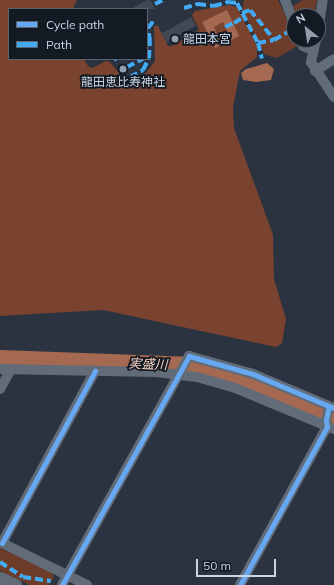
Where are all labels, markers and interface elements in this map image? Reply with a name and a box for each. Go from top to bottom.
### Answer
legend [8,8,148,60]
north arrow [286,8,326,48]
text: N [293,10,308,27]
text: Cycle path [46,17,104,32]
place label: 龍田本宮 [183,32,231,46]
marker: 龍田本宮 [170,34,180,44]
text: Path [46,37,72,52]
marker: 龍田恵比寿神社 [118,64,128,74]
place label: 龍田恵比寿神社 [81,75,165,89]
water label: 実盛川 [128,356,168,372]
scale bar [198,551,278,577]
text: 50 m [203,558,231,573]

